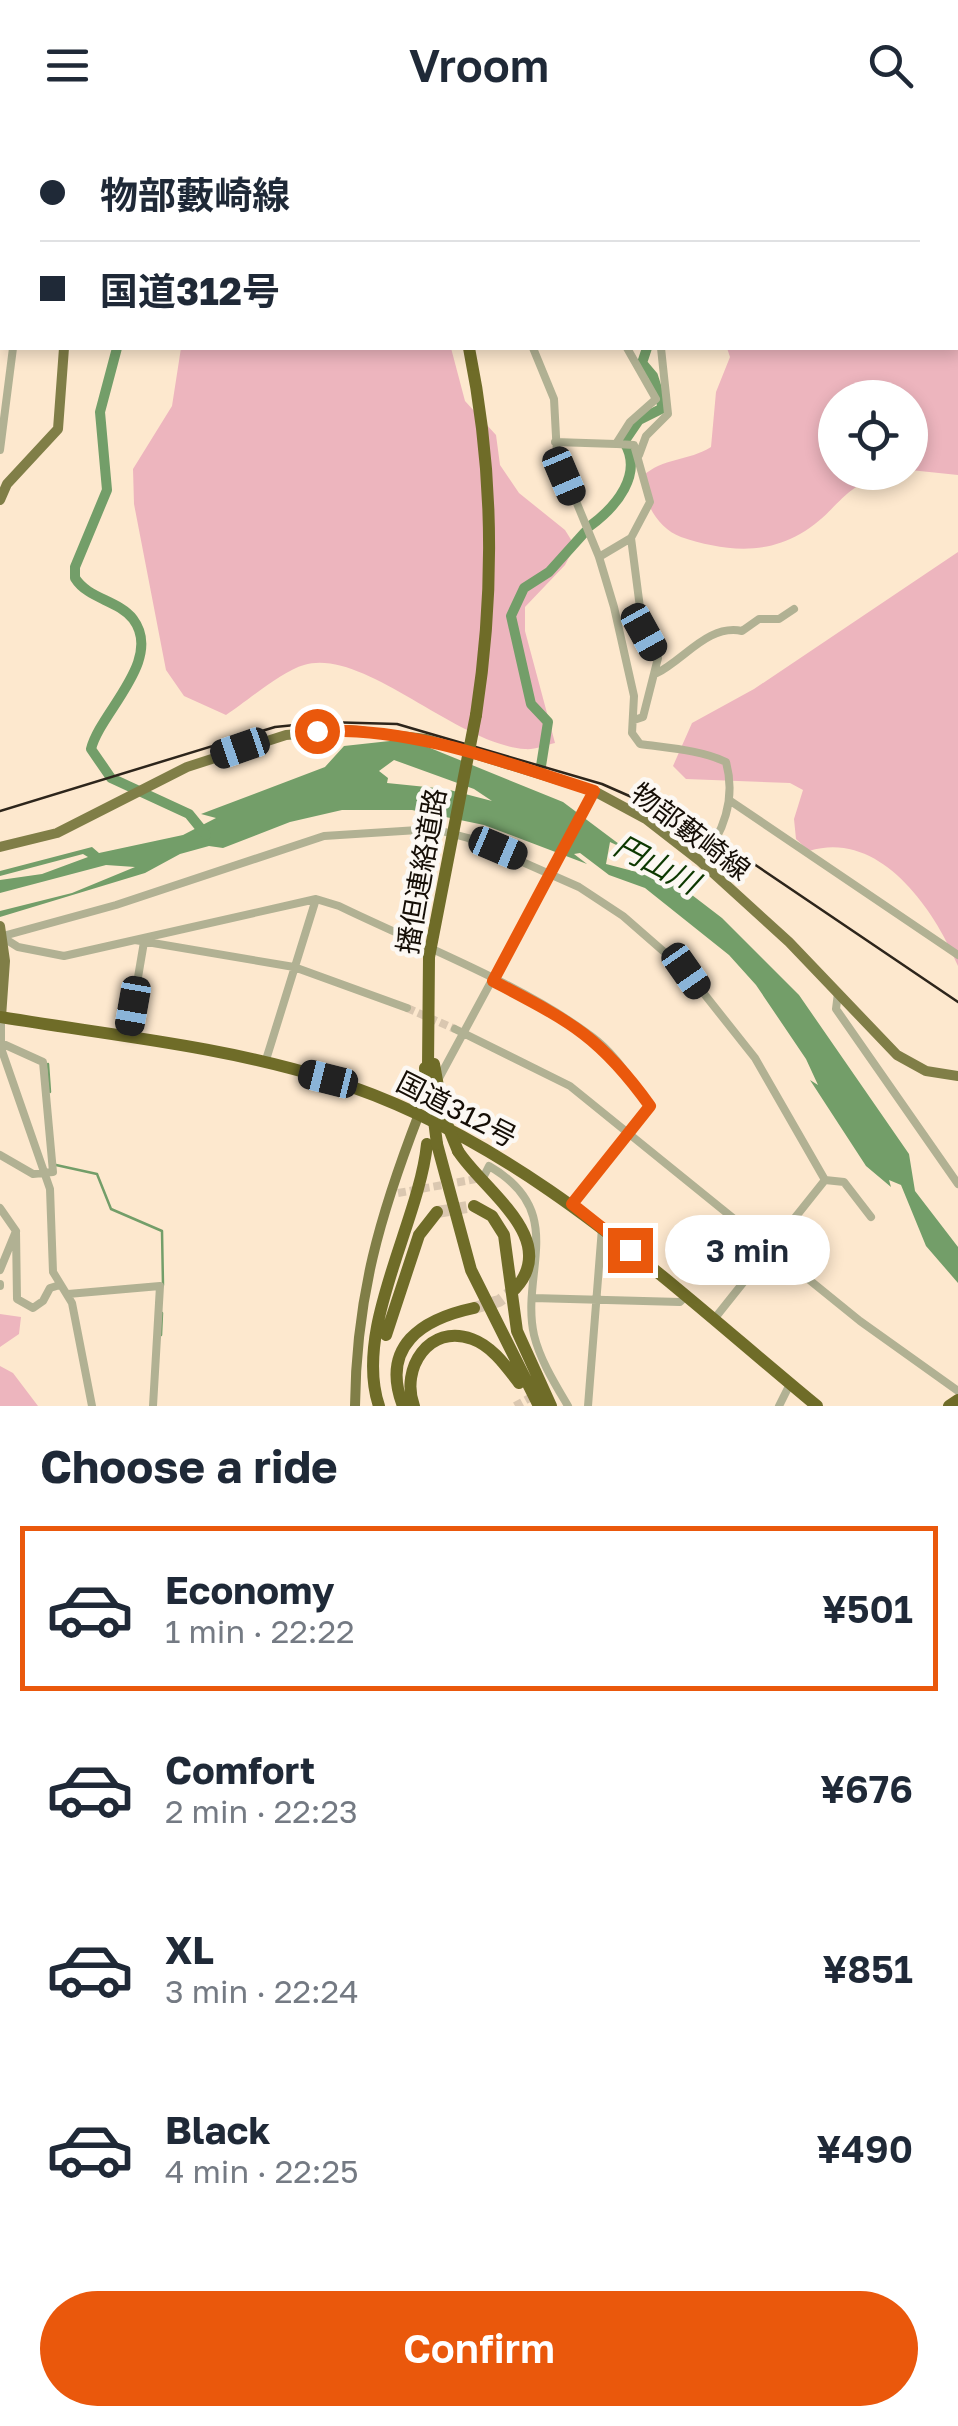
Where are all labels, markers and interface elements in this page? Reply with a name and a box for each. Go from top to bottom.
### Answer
icon: menu [40,38,95,93]
text: Vroom [409,38,549,92]
icon: search [863,38,918,93]
text: 物部藪崎線 [100,172,290,217]
text: 国道312号 [100,268,280,313]
map controls [818,380,928,490]
button: locate [818,380,928,490]
car [538,443,590,509]
car [616,598,672,666]
route start [295,709,340,754]
car [207,724,273,772]
street label: 物部藪崎線 [625,776,757,886]
street label: 播但連絡道路 [390,785,452,957]
car [465,822,531,874]
water label: 円山川 [609,827,708,902]
car [657,938,715,1004]
car [113,974,153,1038]
car [295,1057,361,1101]
street label: 国道312号 [392,1065,522,1153]
callout: 3 min [665,1215,830,1285]
route end [608,1228,653,1273]
text: 3 min [706,1231,789,1269]
text: Choose a ride [40,1439,338,1493]
icon: car [45,1564,135,1654]
text: Economy [165,1567,334,1612]
text: ¥501 [822,1586,913,1631]
text: 1 min · 22:22 [165,1612,355,1650]
icon: car [45,1744,135,1834]
text: Comfort [165,1747,315,1792]
text: ¥676 [820,1766,913,1811]
text: 2 min · 22:23 [165,1792,358,1830]
icon: car [45,1924,135,2014]
text: XL [165,1927,214,1972]
text: ¥851 [822,1946,913,1991]
text: 3 min · 22:24 [165,1972,359,2010]
icon: car [45,2104,135,2194]
text: Black [165,2107,270,2152]
text: ¥490 [816,2126,913,2171]
text: 4 min · 22:25 [165,2152,359,2190]
button: Confirm [40,2291,918,2406]

